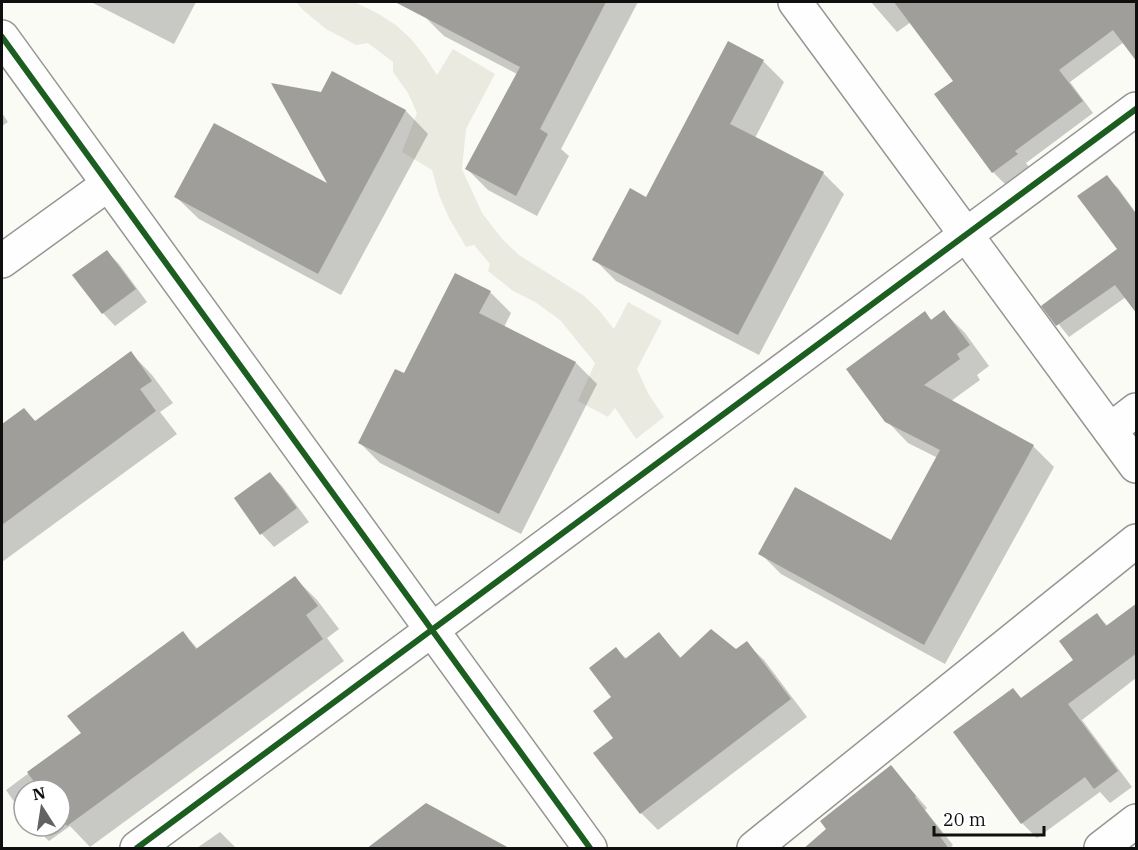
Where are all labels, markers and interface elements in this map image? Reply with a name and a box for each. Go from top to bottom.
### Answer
north arrow [12,778,72,838]
text: N [31,782,47,804]
scale bar [934,799,1044,837]
text: 20 m [943,808,986,831]

